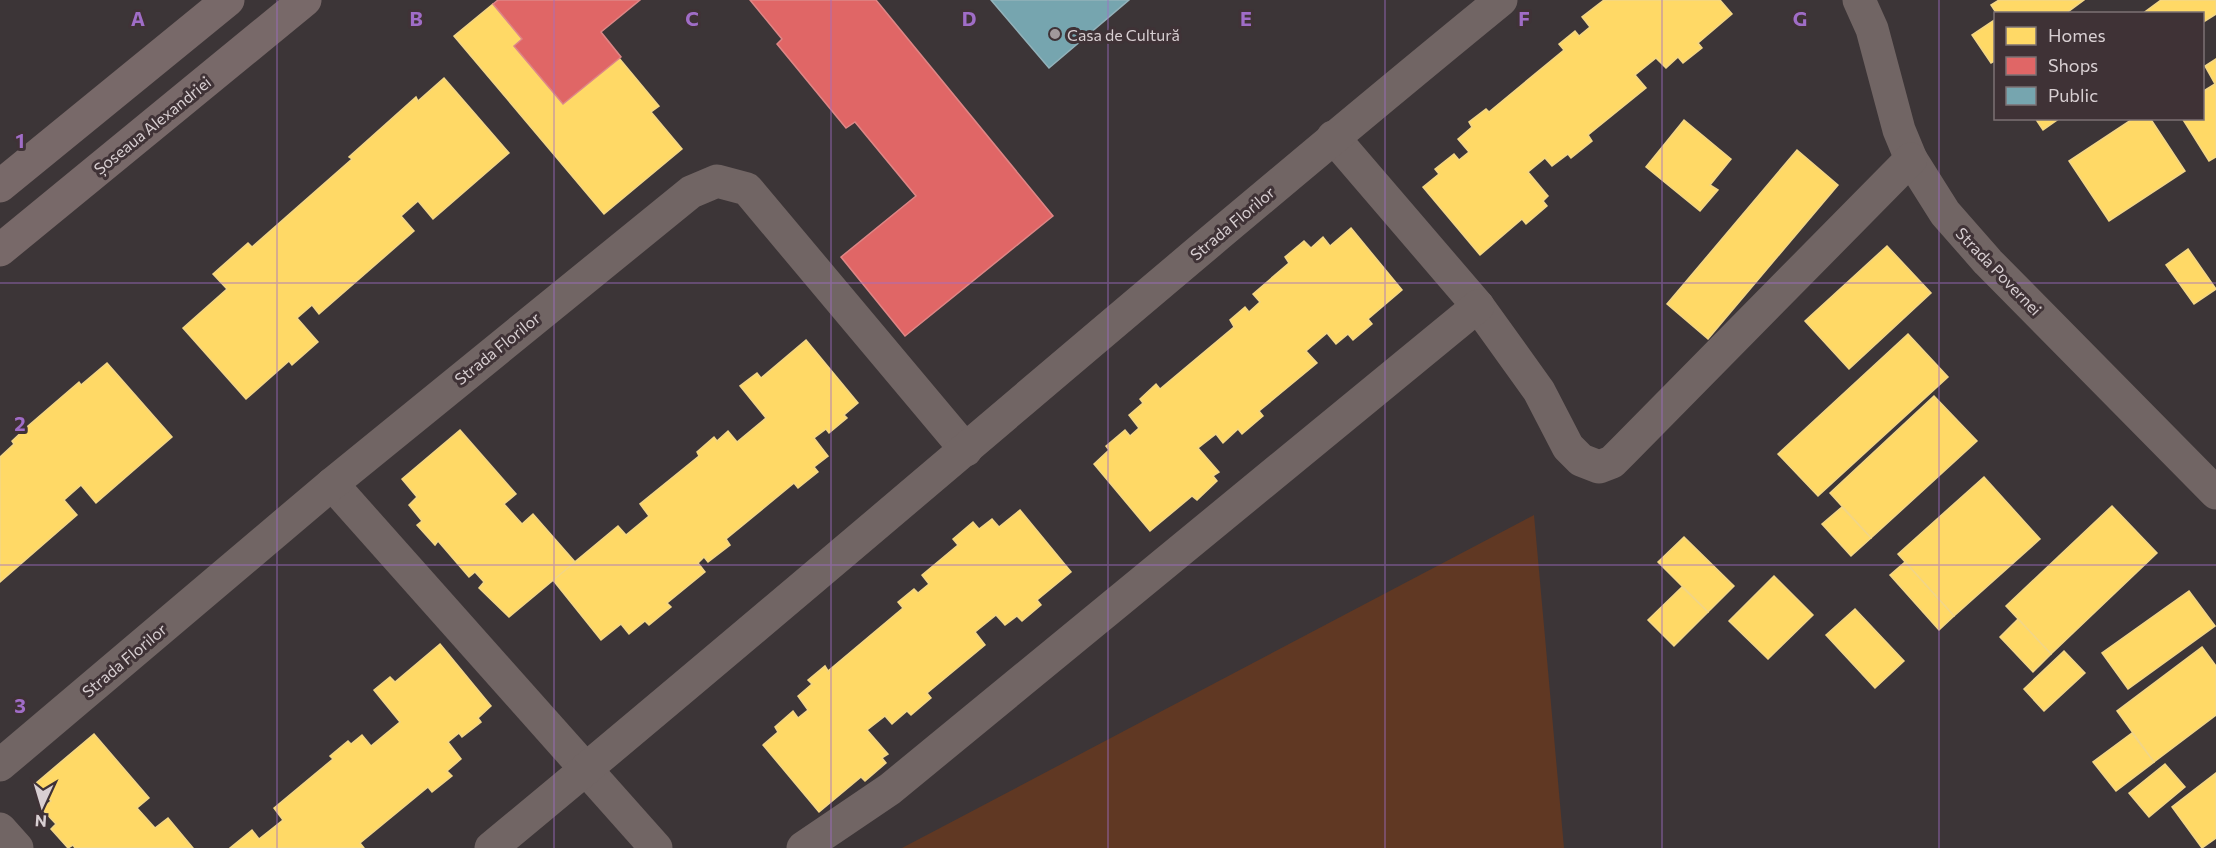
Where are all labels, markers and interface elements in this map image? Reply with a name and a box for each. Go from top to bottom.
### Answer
text: A [131,6,145,30]
text: B [409,6,423,30]
text: C [685,6,699,30]
text: D [962,6,976,30]
text: E [1240,6,1252,30]
text: F [1518,6,1530,30]
text: G [1793,6,1807,30]
legend [1994,12,2204,120]
text: Homes [2048,24,2106,46]
place label: Casa de Cultură [1067,25,1180,44]
marker: Casa de Cultură [1048,27,1062,41]
text: Shops [2048,54,2098,76]
street label: Șoseaua Alexandriei [90,72,216,180]
text: Public [2048,84,2098,106]
text: 1 [15,128,25,152]
street label: Strada Florilor [1186,182,1279,264]
street label: Strada Povernei [1952,223,2046,319]
street label: Strada Florilor [450,307,544,388]
text: 2 [14,411,26,435]
street label: Strada Florilor [78,619,171,701]
text: 3 [14,693,26,717]
north arrow [12,776,72,836]
text: N [34,812,48,831]

